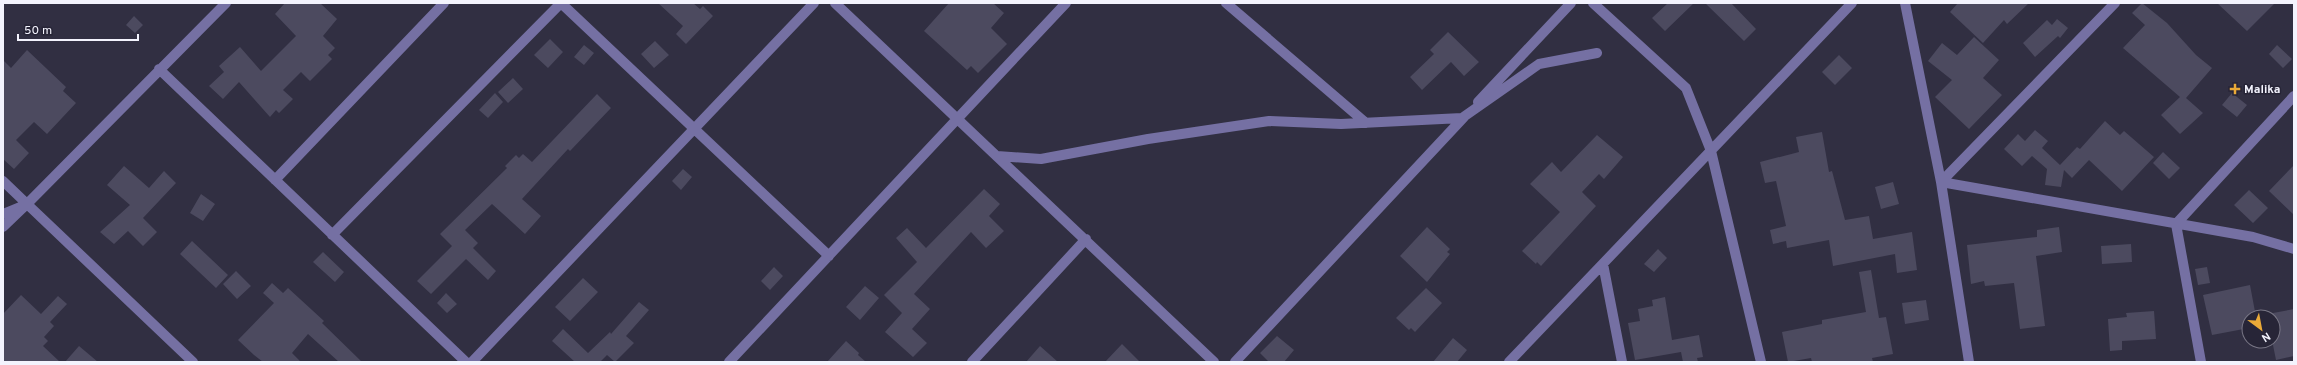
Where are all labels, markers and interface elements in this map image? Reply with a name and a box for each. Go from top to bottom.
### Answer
scale bar [18,16,138,42]
text: 50 m [24,23,52,39]
place label: Malika [2244,82,2281,98]
marker: Malika [2229,83,2241,95]
north arrow [2241,309,2281,349]
text: N [2259,329,2273,345]

